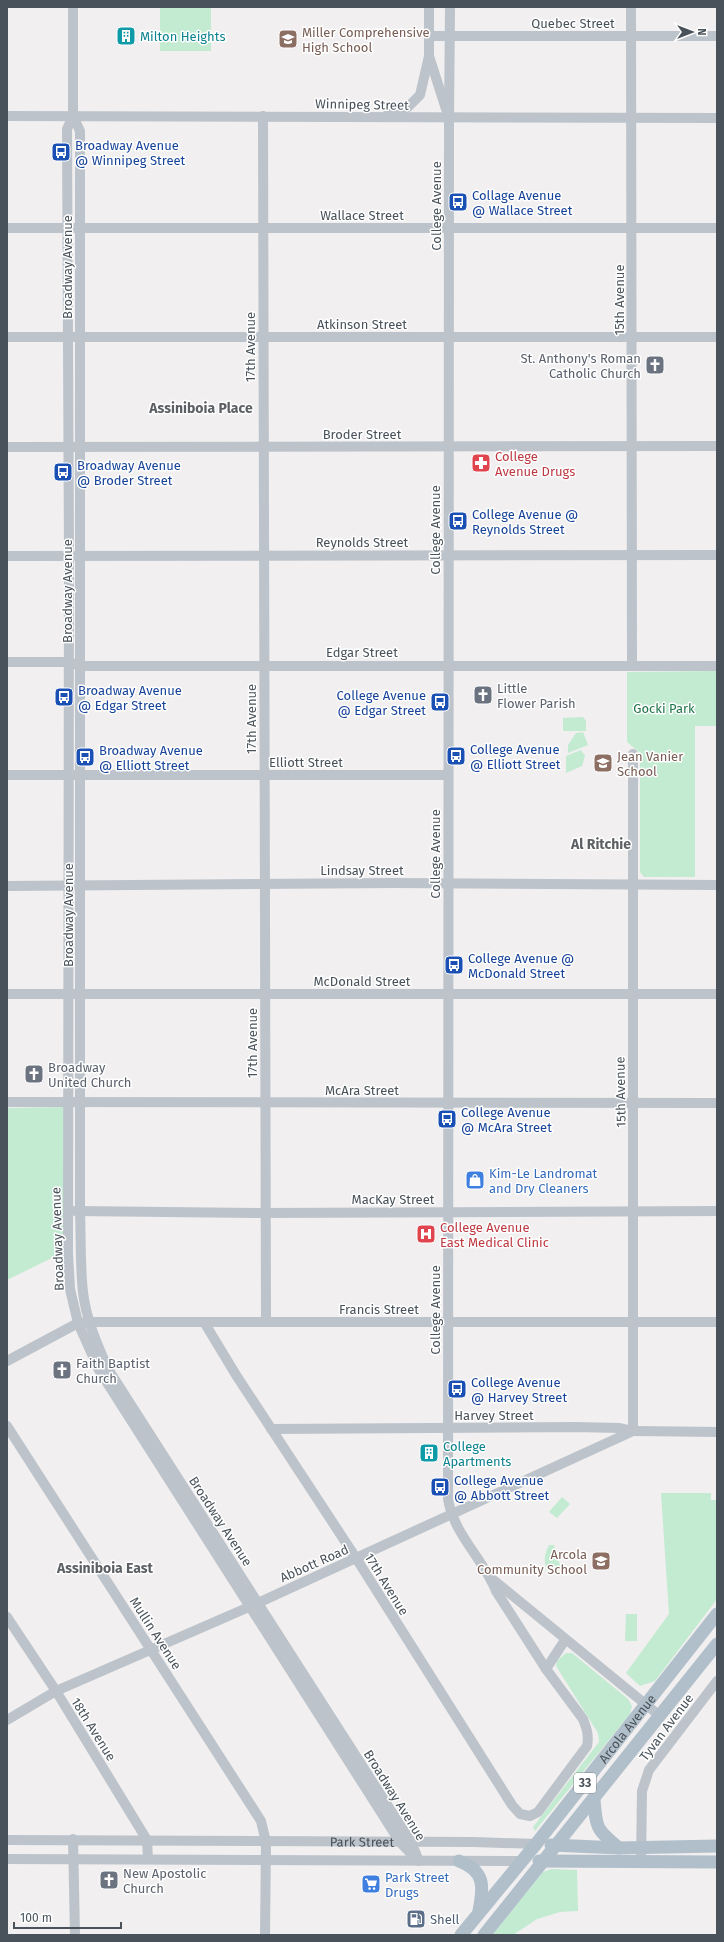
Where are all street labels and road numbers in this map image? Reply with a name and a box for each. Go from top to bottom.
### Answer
street label: Quebec Street [531,16,615,31]
street label: Winnipeg Street [315,96,409,113]
street label: College Avenue [429,161,444,251]
street label: Wallace Street [320,208,404,223]
street label: Broadway Avenue [60,215,75,319]
street label: 15th Avenue [612,265,627,335]
street label: 17th Avenue [243,312,258,382]
street label: Atkinson Street [317,317,407,332]
street label: Broder Street [323,427,402,442]
street label: College Avenue [428,485,443,575]
street label: Reynolds Street [316,535,409,550]
street label: Broadway Avenue [60,539,75,643]
street label: Edgar Street [326,645,398,660]
street label: 17th Avenue [244,684,259,754]
street label: Elliott Street [269,755,343,770]
street label: College Avenue [428,809,443,899]
street label: Broadway Avenue [61,863,76,967]
street label: Lindsay Street [320,863,404,878]
street label: McDonald Street [313,974,411,989]
street label: 17th Avenue [245,1008,260,1078]
street label: 15th Avenue [612,1056,629,1128]
street label: McAra Street [325,1083,399,1098]
street label: Broadway Avenue [48,1187,67,1291]
street label: MacKay Street [352,1192,435,1207]
street label: College Avenue [428,1265,443,1355]
street label: Francis Street [339,1302,419,1317]
street label: Harvey Street [454,1408,534,1423]
street label: Broadway Avenue [186,1474,255,1569]
street label: Abbott Road [278,1542,351,1585]
street label: 17th Avenue [362,1550,412,1618]
street label: Mullin Avenue [127,1594,185,1672]
street label: Arcola Avenue [596,1691,659,1766]
street label: Tyvan Avenue [636,1691,696,1764]
street label: 18th Avenue [68,1695,119,1764]
street label: Broadway Avenue [361,1747,428,1843]
road number: 33 [574,1773,596,1793]
street label: Park Street [330,1834,395,1850]

